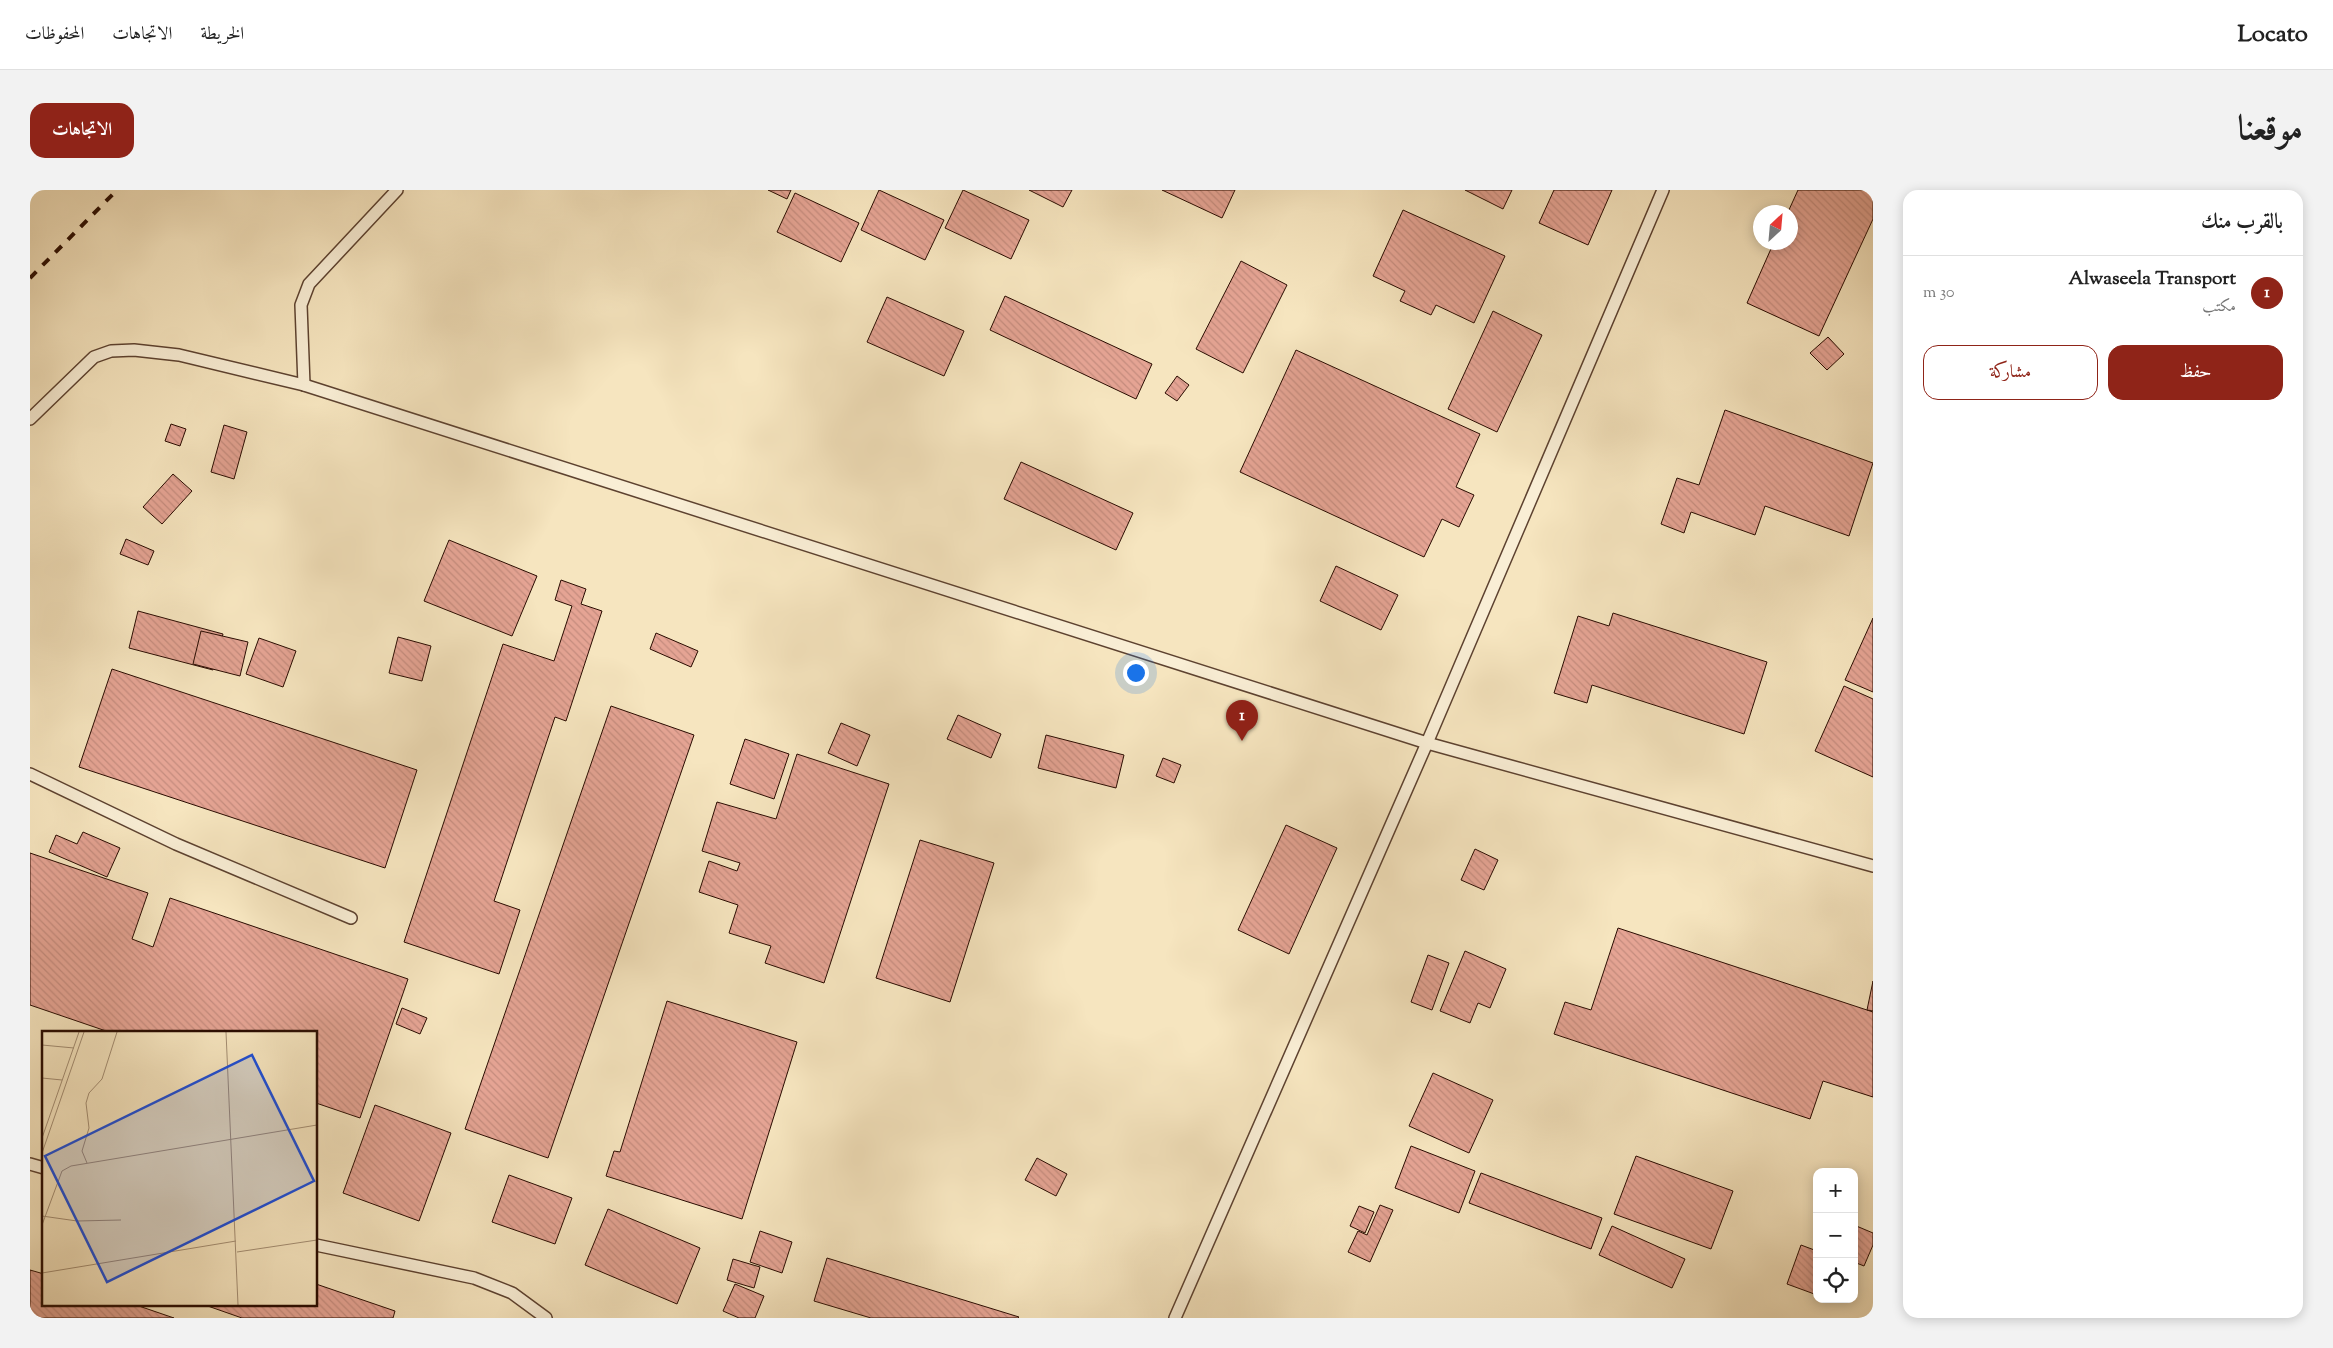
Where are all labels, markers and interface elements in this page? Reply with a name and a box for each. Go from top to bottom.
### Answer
text: Locato [2237,18,2308,52]
text: المحفوظات [25,22,84,48]
text: الاتجاهات [112,22,172,48]
text: الخريطة [200,22,244,48]
button: الاتجاهات [30,103,134,158]
text: موقعنا [2238,105,2303,156]
north arrow [1753,205,1798,250]
text: بالقرب منك [2201,208,2283,238]
text: Alwaseela Transport [2068,266,2236,293]
text: 30 m [1923,282,1954,305]
text: 1 [2264,282,2270,305]
text: مكتب [2202,296,2236,319]
button: مشاركة [1923,345,2098,400]
button: حفظ [2108,345,2283,400]
your location [1123,660,1149,686]
pin: 1 [1226,700,1258,741]
inset map [42,1031,318,1306]
map controls [1813,1168,1858,1303]
button: + [1813,1168,1858,1213]
button: − [1813,1213,1858,1258]
button: locate [1813,1258,1858,1303]

